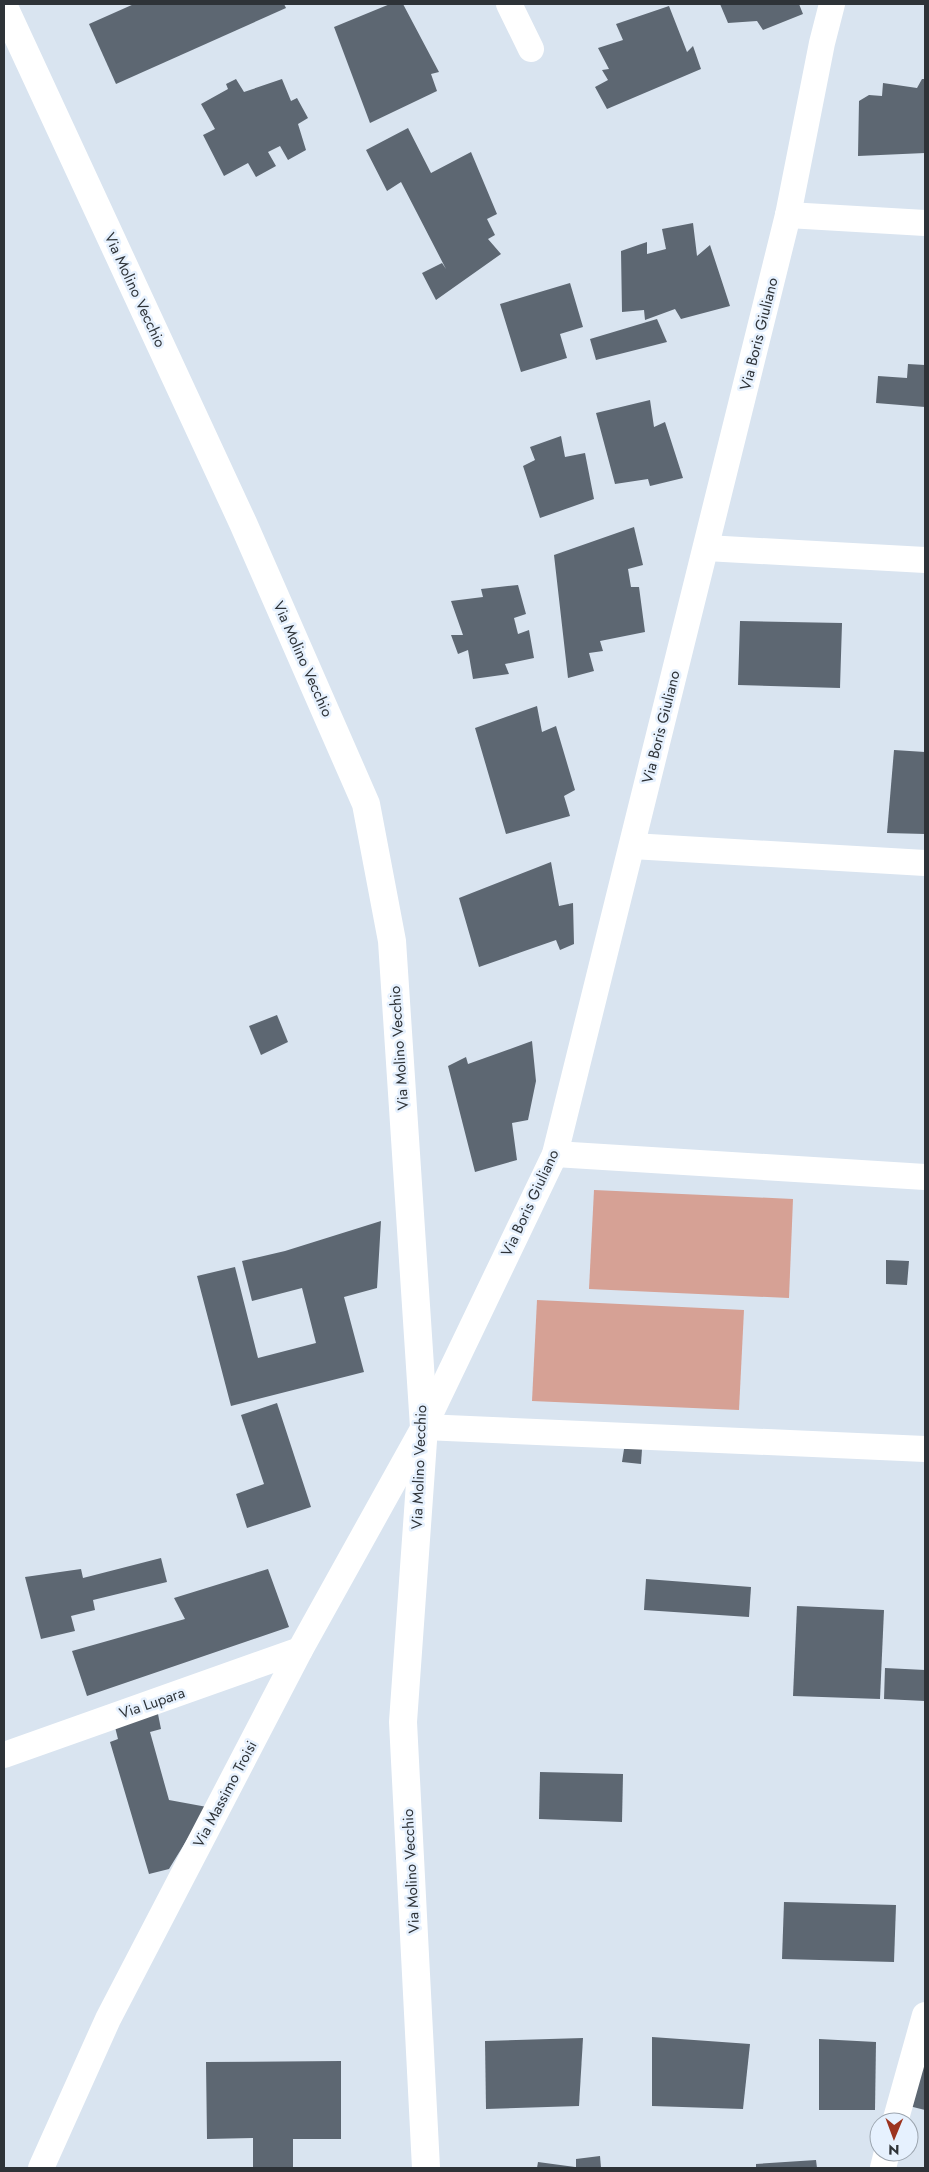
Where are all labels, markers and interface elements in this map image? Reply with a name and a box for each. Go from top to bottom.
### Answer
street label: Via Molino Vecchio [99,229,171,351]
street label: Via Boris Giuliano [734,275,784,393]
street label: Via Molino Vecchio [268,598,338,720]
street label: Via Boris Giuliano [636,668,686,786]
street label: Via Molino Vecchio [384,985,414,1111]
street label: Via Boris Giuliano [496,1146,564,1260]
street label: Via Molino Vecchio [406,1404,432,1530]
street label: Via Lupara [116,1682,188,1724]
street label: Via Massimo Troisi [188,1737,262,1851]
street label: Via Molino Vecchio [397,1808,425,1934]
north arrow [869,2112,919,2162]
text: N [888,2140,900,2160]

